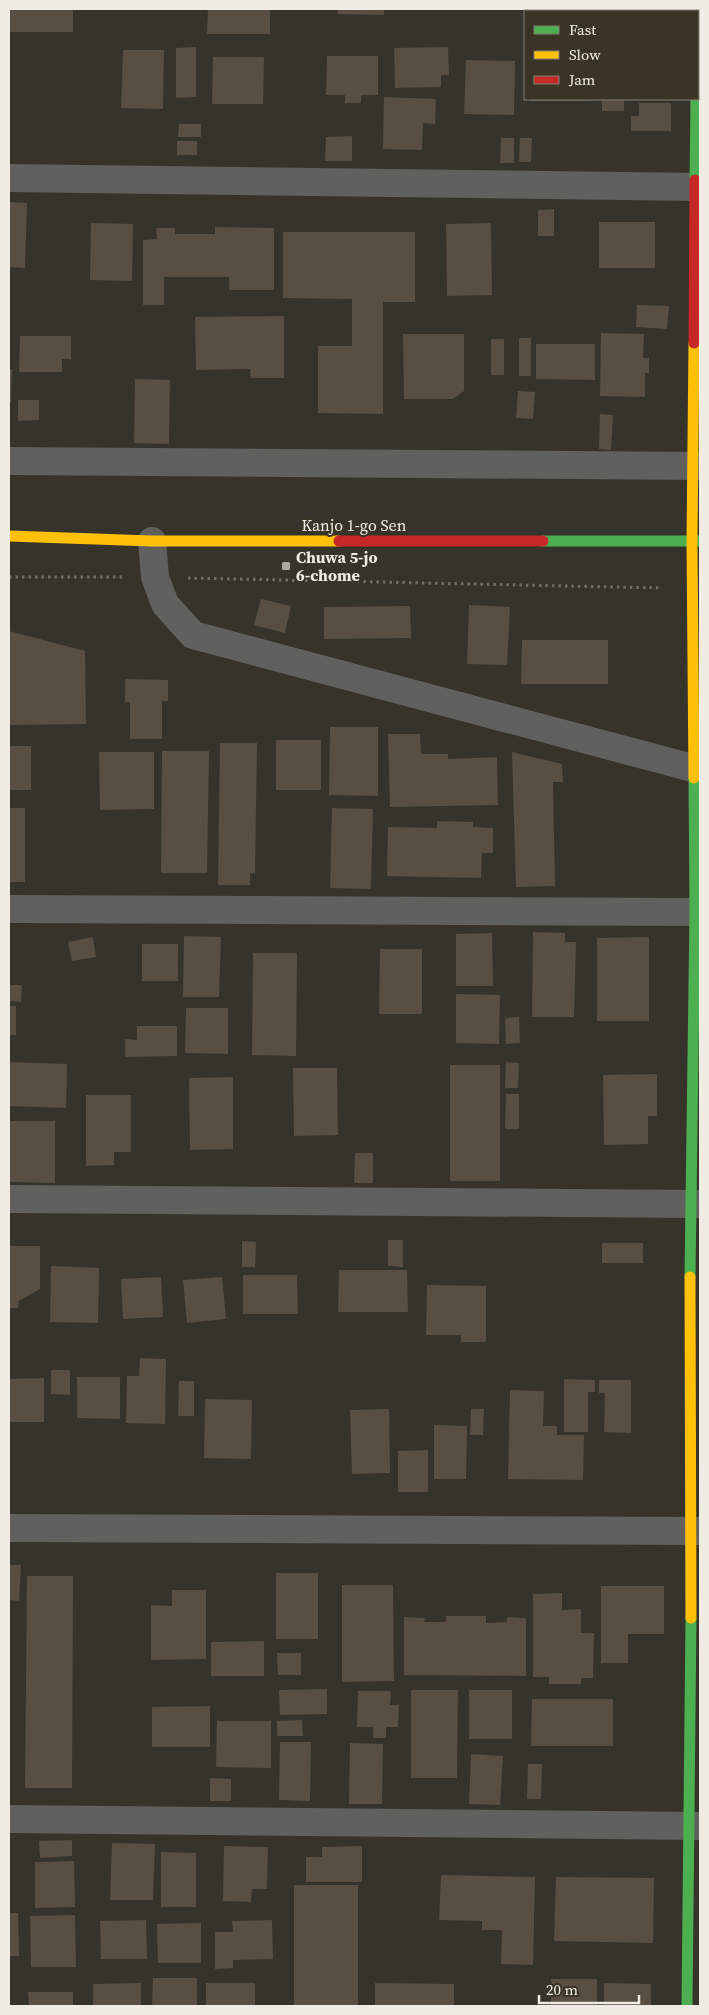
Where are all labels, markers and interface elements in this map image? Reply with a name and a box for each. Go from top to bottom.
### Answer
legend [524,10,699,100]
text: Fast [569,19,596,40]
text: Slow [569,44,601,65]
text: Jam [568,69,596,90]
street label: Kanjo 1-go Sen [302,514,407,536]
place label: Chuwa 5-jo 6-chome [296,546,377,586]
marker: Chuwa 5-jo 6-chome [280,560,292,572]
scale bar [539,1972,639,2004]
text: 20 m [546,1979,578,2000]

